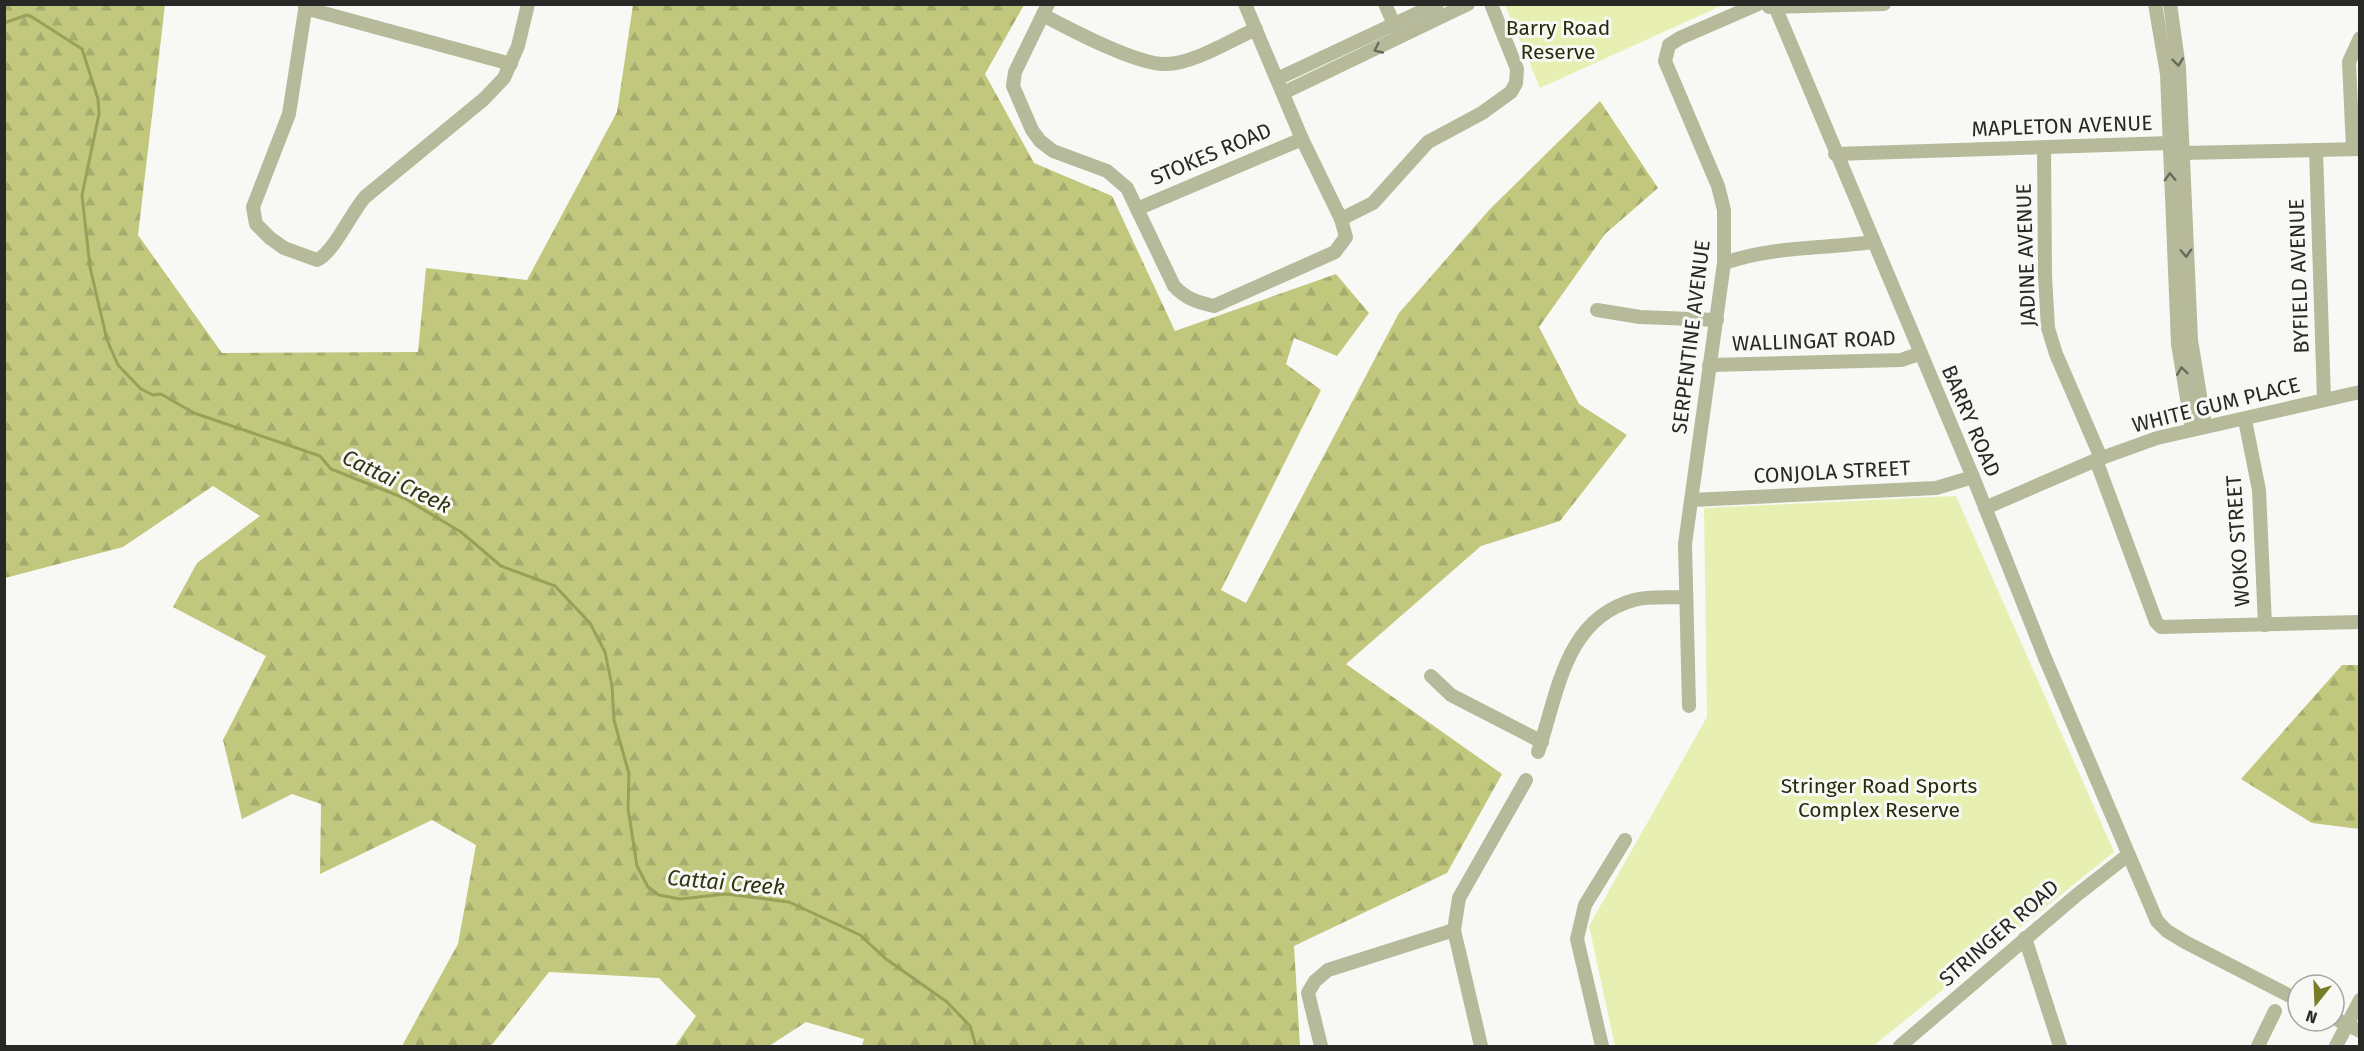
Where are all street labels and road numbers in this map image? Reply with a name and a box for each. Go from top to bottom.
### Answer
street label: MAPLETON AVENUE [1971,110,2153,142]
street label: STOKES ROAD [1147,117,1275,191]
street label: JADINE AVENUE [2011,183,2041,327]
street label: BYFIELD AVENUE [2283,198,2315,354]
street label: SERPENTINE AVENUE [1666,238,1716,436]
street label: WALLINGAT ROAD [1732,325,1896,357]
street label: BARRY ROAD [1936,361,2006,481]
street label: WHITE GUM PLACE [2129,372,2303,438]
street label: CONJOLA STREET [1753,455,1911,489]
street label: WOKO STREET [2220,474,2256,608]
street label: STRINGER ROAD [1934,874,2064,992]

